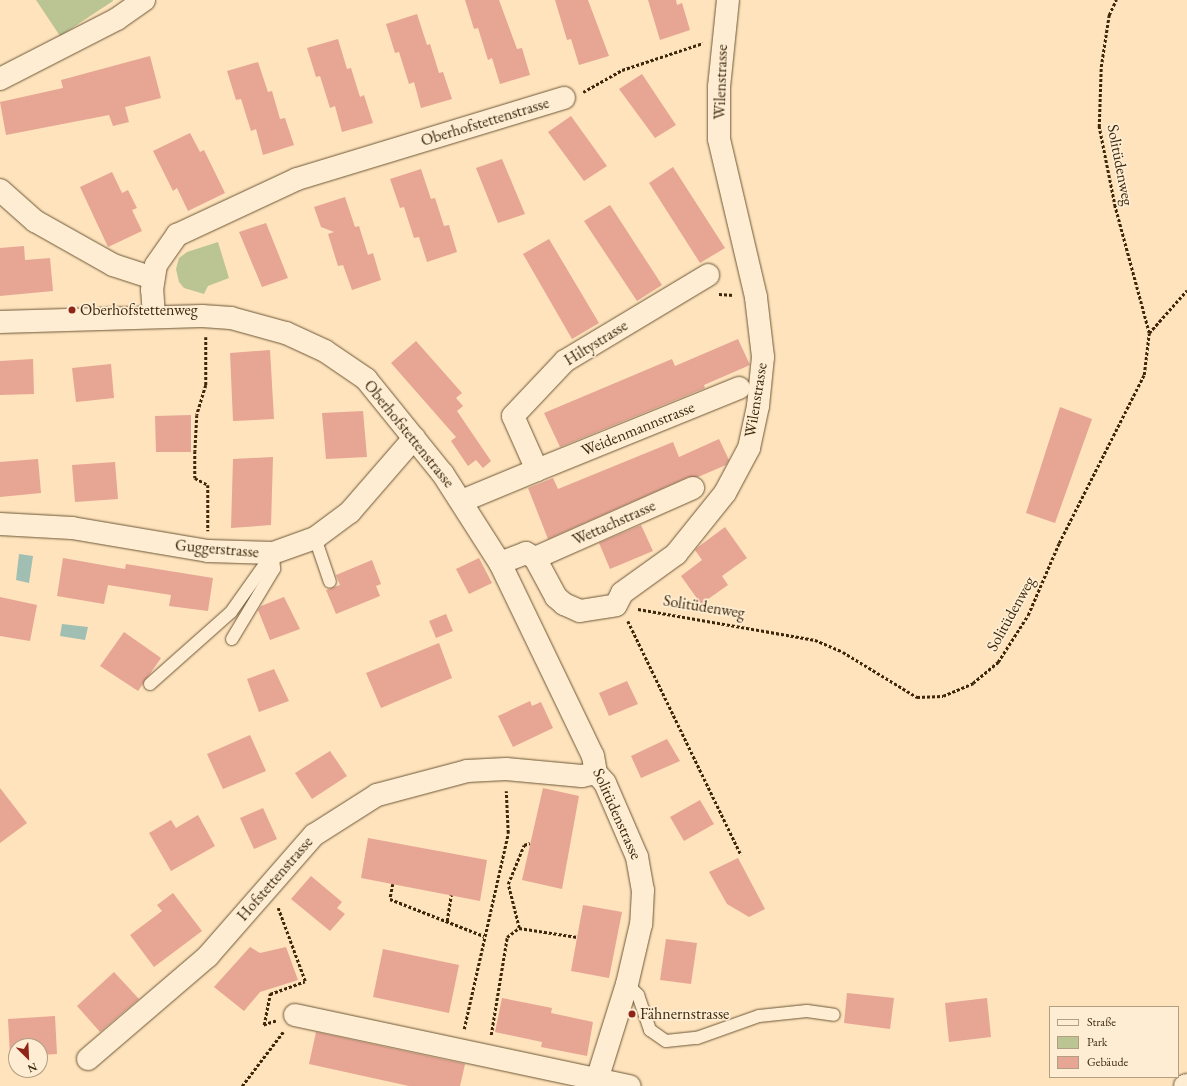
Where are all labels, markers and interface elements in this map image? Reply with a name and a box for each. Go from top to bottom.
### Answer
street label: Wilenstrasse [710,44,732,120]
street label: Oberhofstettenstrasse [419,93,551,151]
street label: Solitüdenweg [1103,123,1137,207]
place label: Oberhofstettenweg [80,300,198,320]
marker: Oberhofstettenweg [67,305,77,315]
street label: Hiltystrasse [561,316,631,370]
street label: Wilenstrasse [741,361,771,439]
street label: Oberhofstettenstrasse [360,376,458,492]
street label: Weidenmannstrasse [579,398,697,460]
street label: Wettachstrasse [569,496,659,550]
street label: Guggerstrasse [174,536,260,562]
street label: Solitüdenweg [983,573,1039,655]
street label: Solitüdenweg [662,591,746,623]
street label: Solitüdenstrasse [588,766,646,862]
street label: Hofstettenstrasse [233,833,317,925]
place label: Fähnernstrasse [640,1004,729,1024]
legend [1049,1006,1179,1078]
marker: Fähnernstrasse [627,1009,637,1019]
text: Straße [1087,1014,1116,1030]
text: Park [1087,1034,1107,1050]
north arrow [8,1038,48,1078]
text: Gebäude [1087,1054,1128,1070]
text: N [26,1060,39,1076]

